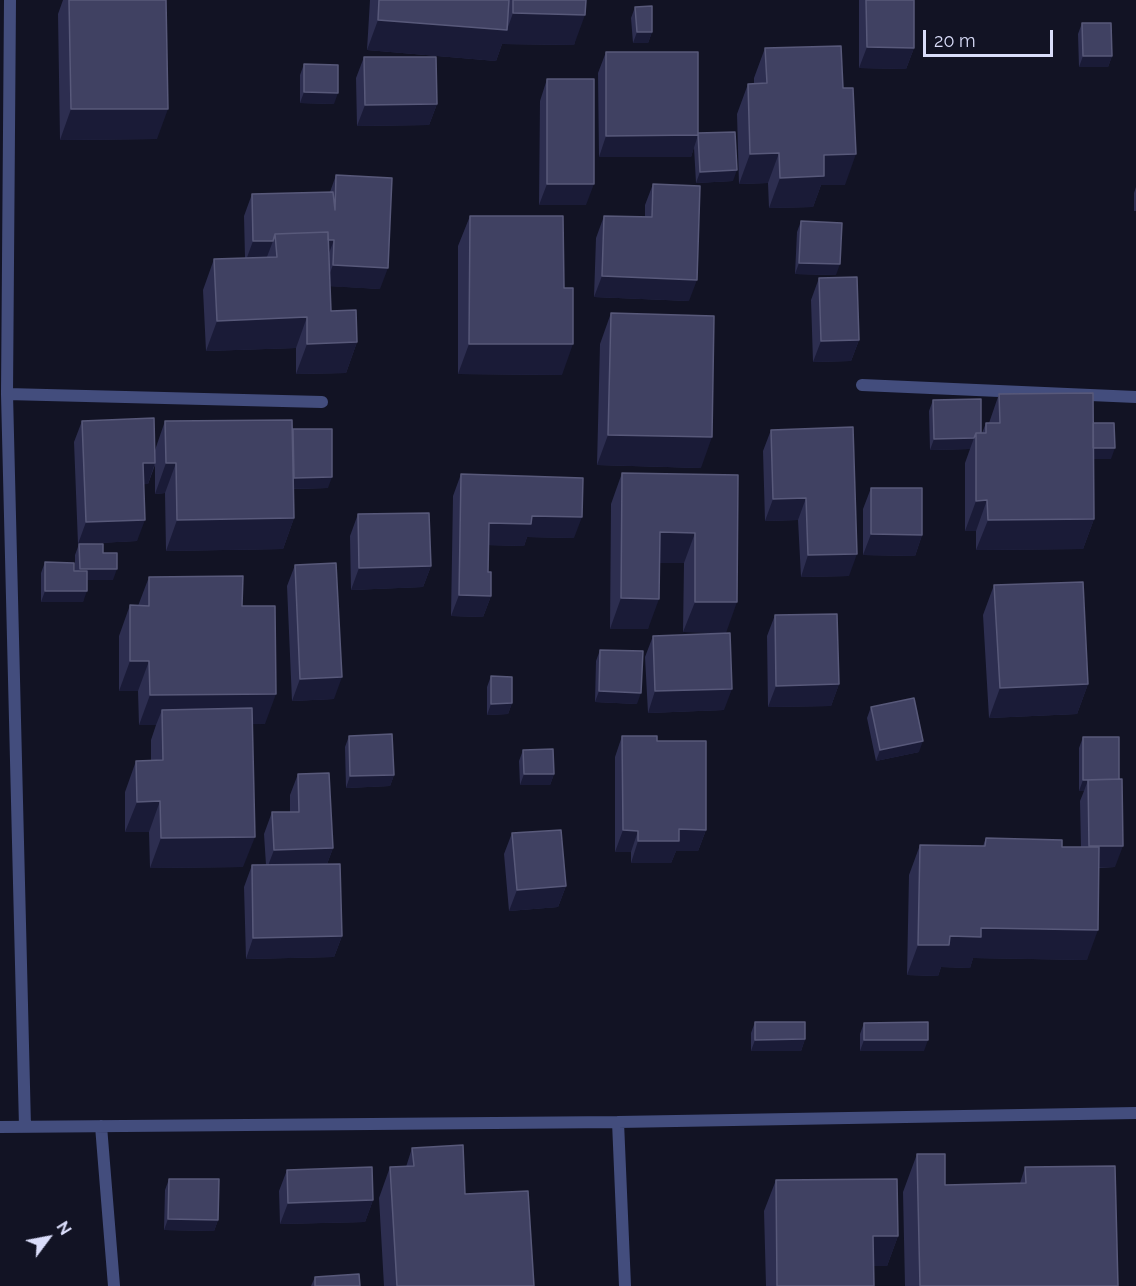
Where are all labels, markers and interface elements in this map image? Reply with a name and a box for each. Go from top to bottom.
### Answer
scale bar [926,18,1056,56]
text: 20 m [934,30,976,51]
north arrow [18,1208,78,1268]
text: N [52,1218,75,1238]

